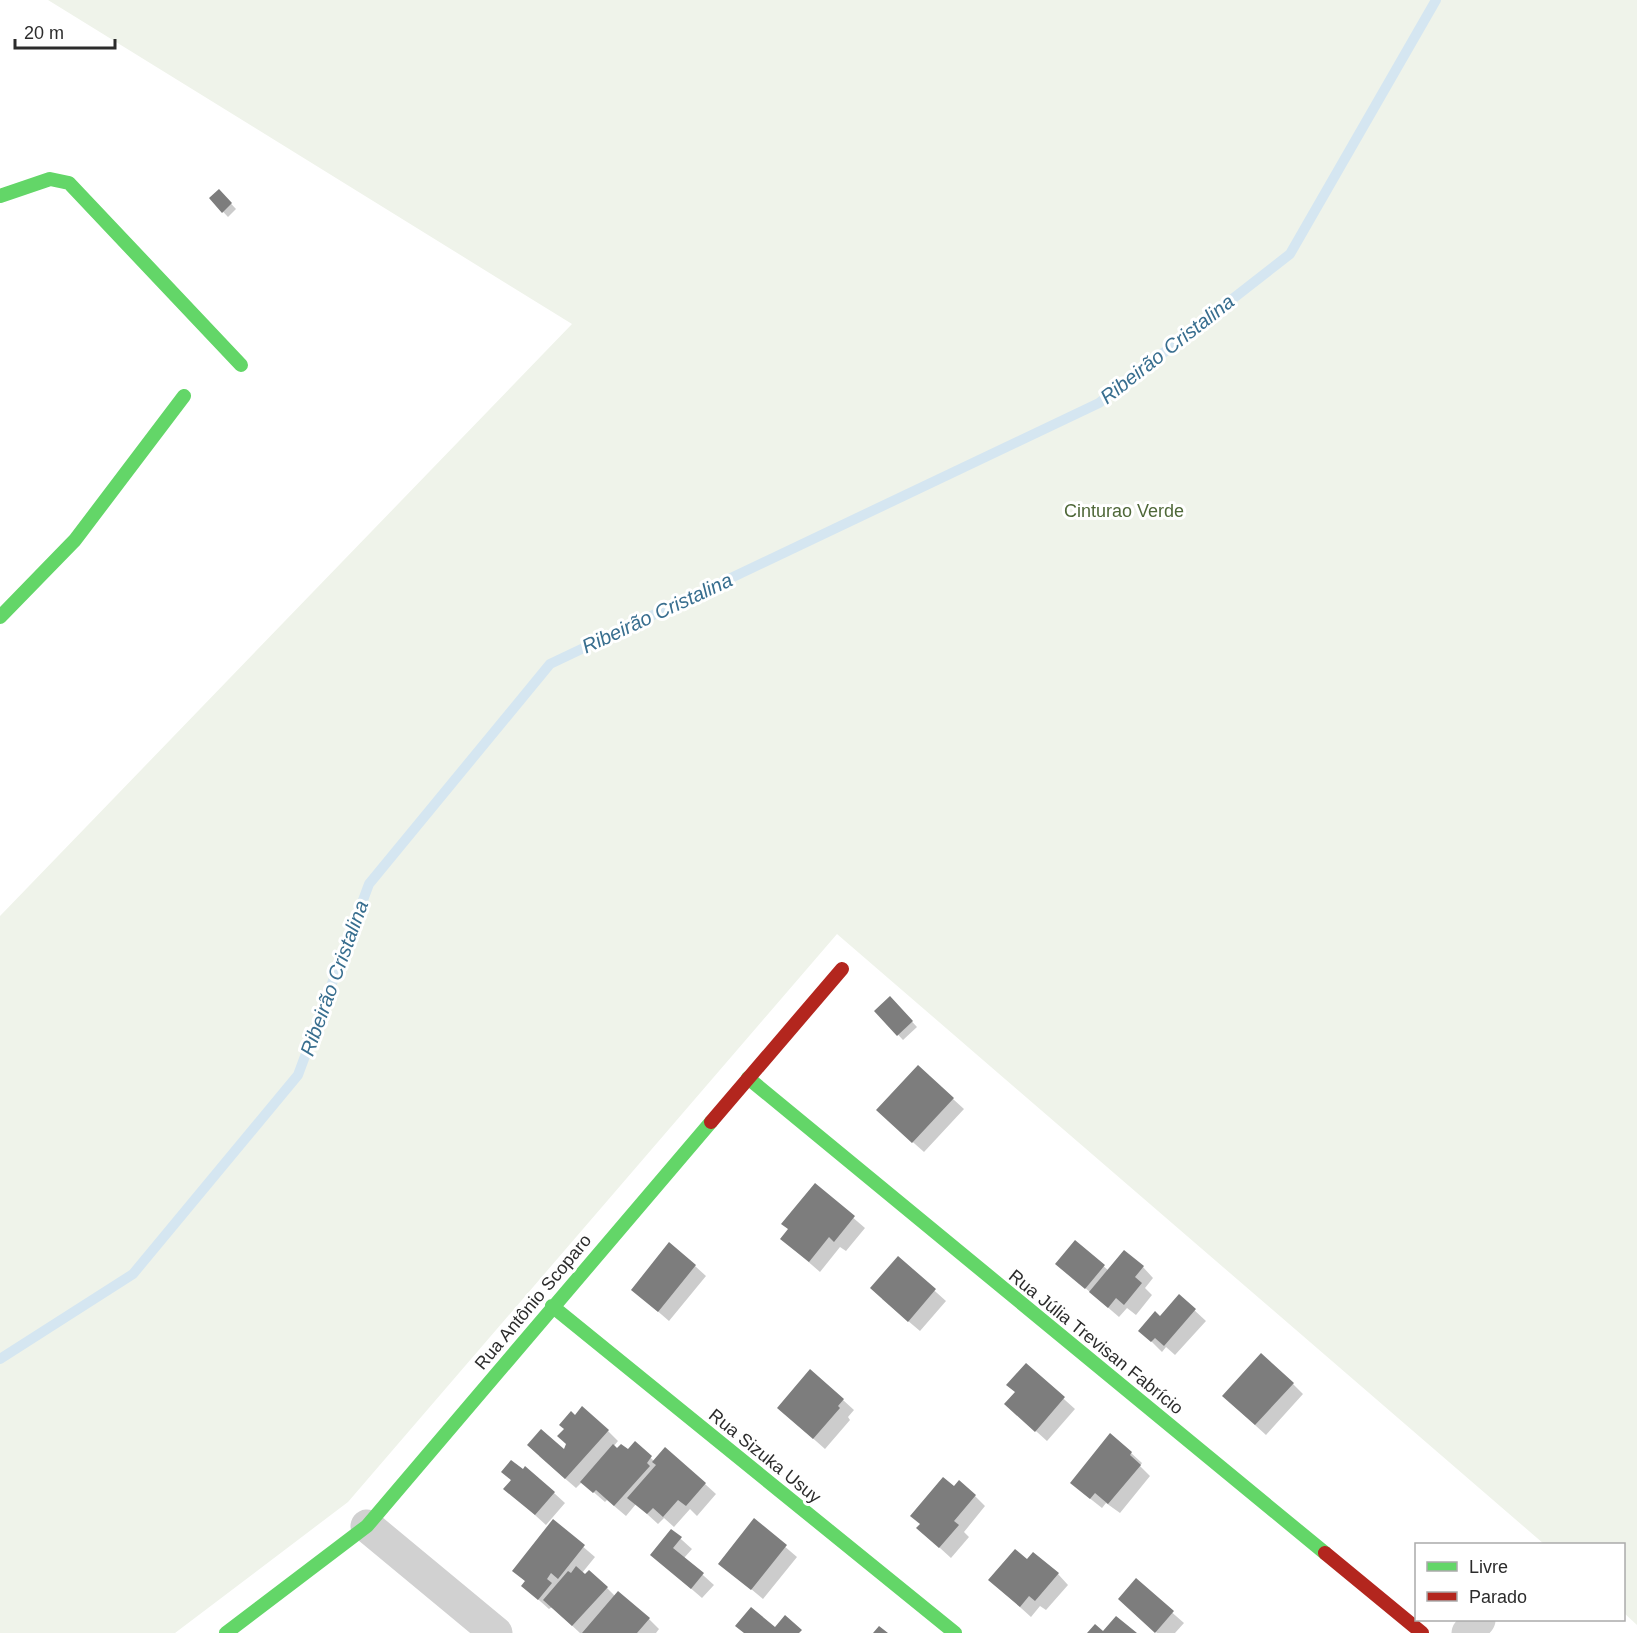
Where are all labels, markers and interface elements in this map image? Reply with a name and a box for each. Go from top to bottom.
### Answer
scale bar [15,12,116,50]
text: 20 m [24,23,64,43]
water label: Ribeirão Cristalina [1096,290,1238,408]
park label: Cinturao Verde [1064,501,1184,521]
water label: Ribeirão Cristalina [578,569,736,657]
water label: Ribeirão Cristalina [296,897,372,1059]
street label: Rua Antônio Scoparo [471,1230,595,1374]
street label: Rua Júlia Trevisan Fabrício [1005,1266,1187,1418]
street label: Rua Sizuka Usuy [705,1405,825,1507]
legend [1415,1543,1625,1621]
text: Livre [1469,1557,1508,1577]
text: Parado [1469,1587,1527,1607]

